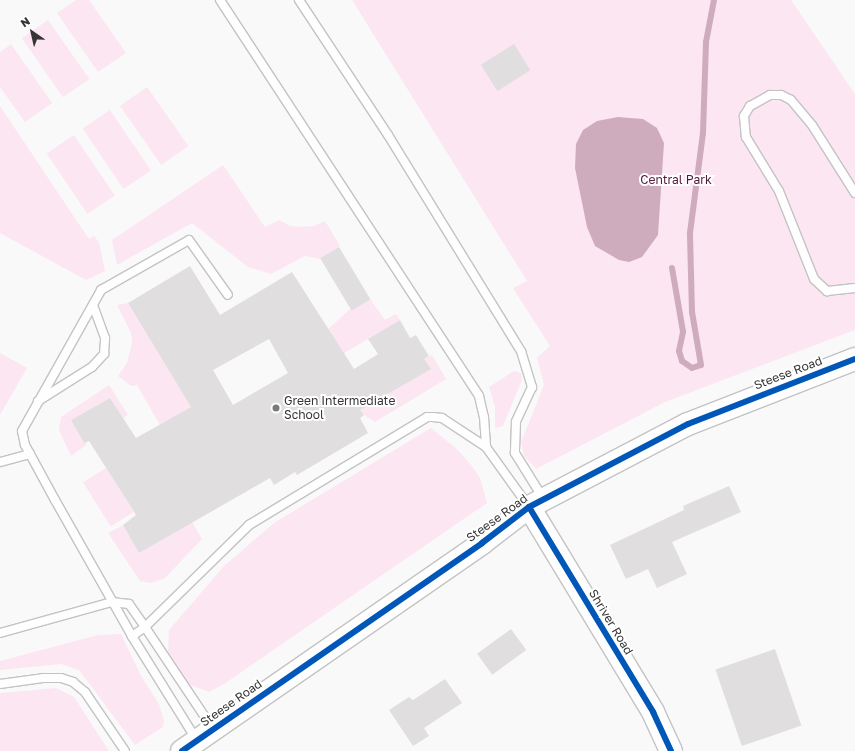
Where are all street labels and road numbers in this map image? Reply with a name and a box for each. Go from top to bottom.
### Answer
street label: Steese Road [752,353,824,393]
street label: Steese Road [464,491,530,545]
street label: Shriver Road [586,587,636,657]
street label: Steese Road [197,676,265,730]

